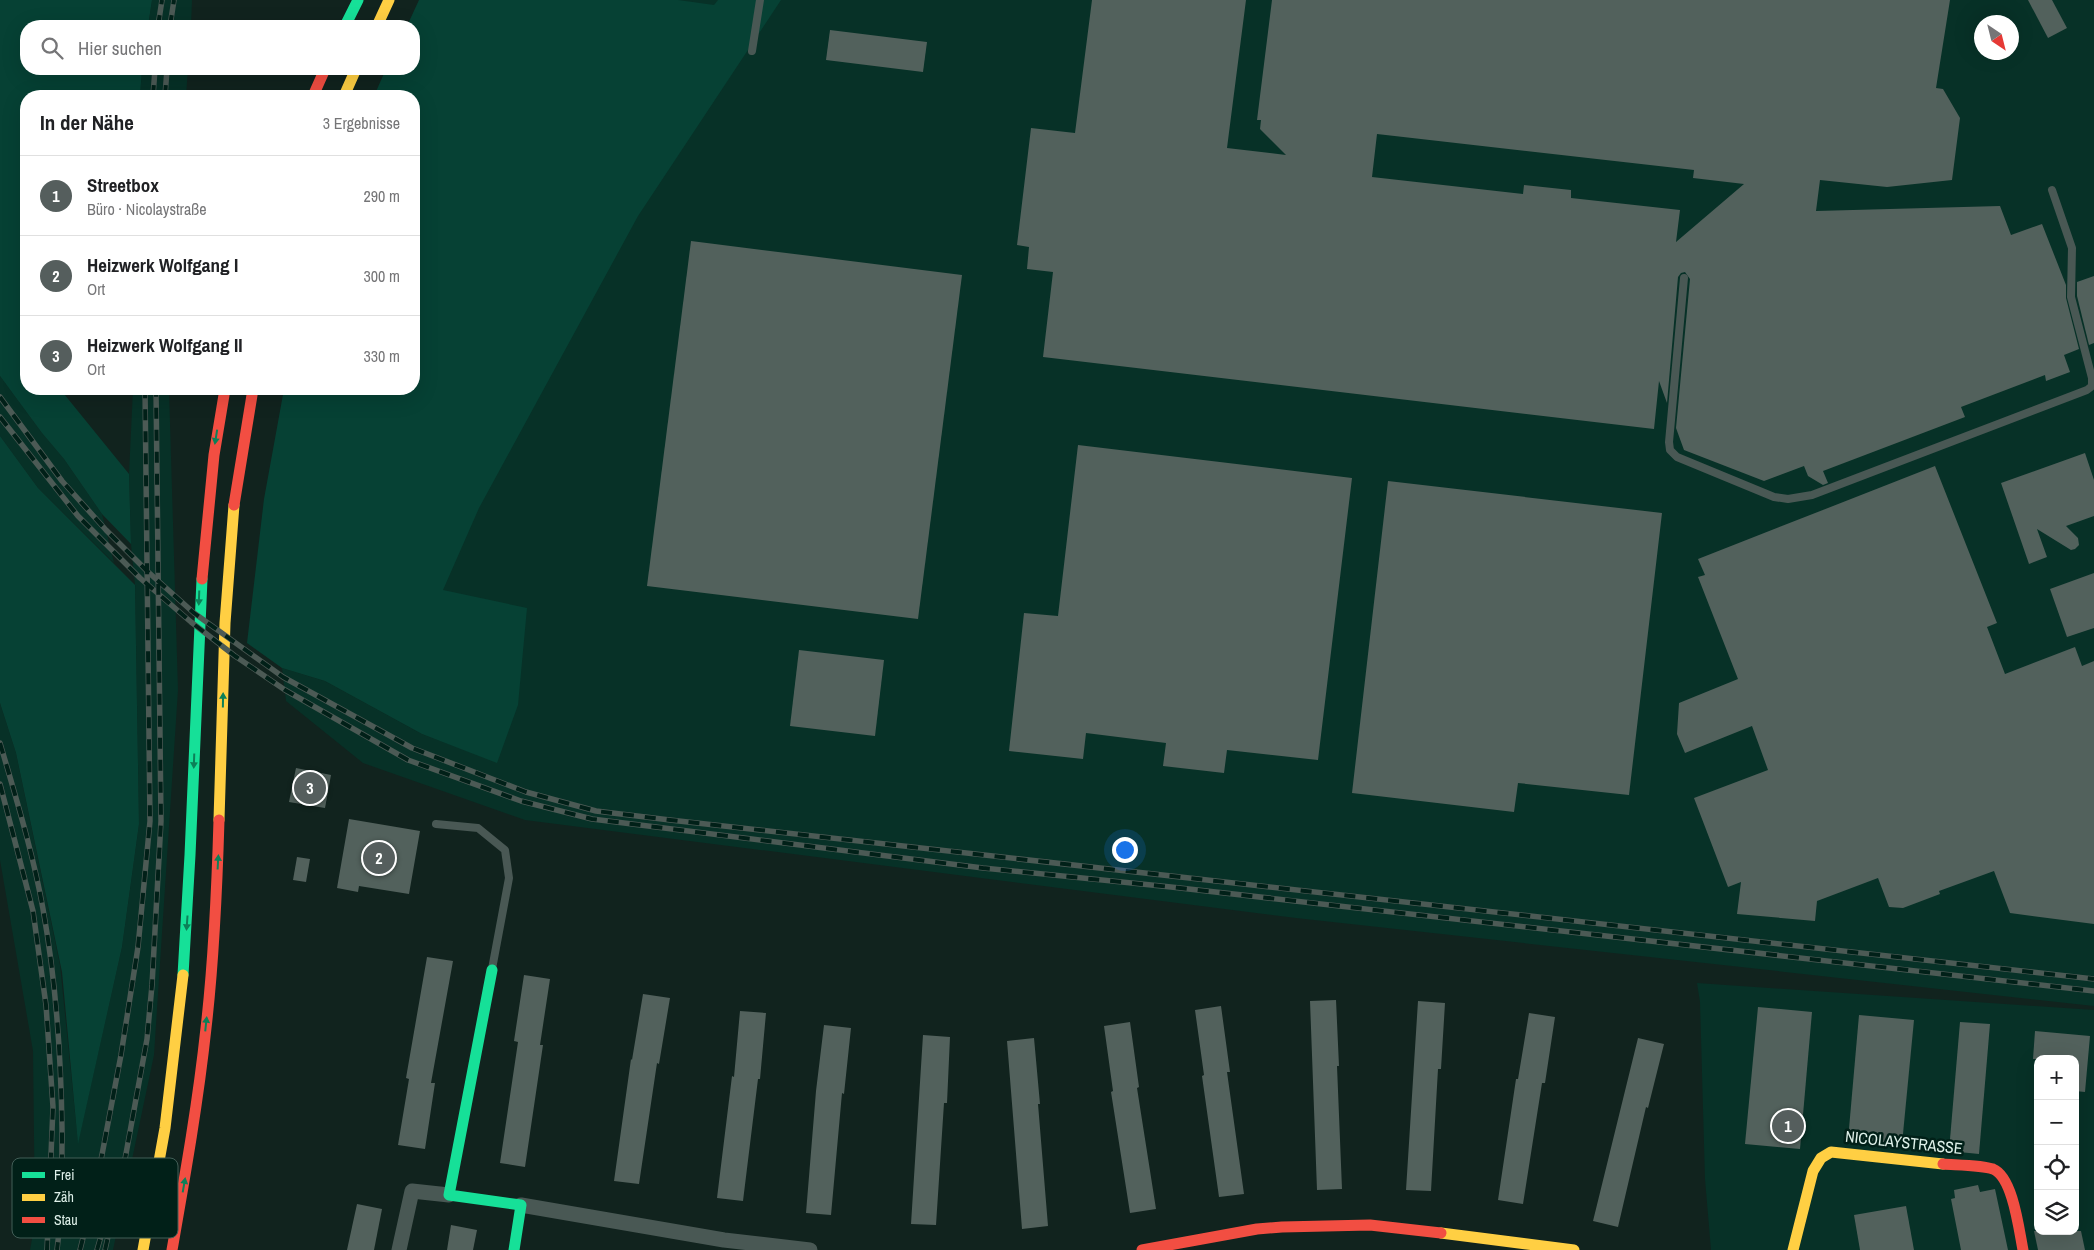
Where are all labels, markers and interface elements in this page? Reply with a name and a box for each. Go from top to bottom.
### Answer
north arrow [1974,15,2019,60]
search box [20,20,420,75]
icon: search [38,34,66,62]
text: Hier suchen [78,35,162,61]
text: In der Nähe [40,108,134,137]
text: 3 Ergebnisse [323,112,400,134]
text: Streetbox [87,172,159,198]
text: 1 [52,185,60,207]
text: 290 m [364,185,400,207]
text: Büro · Nicolaystraße [87,198,207,220]
text: Heizwerk Wolfgang I [87,252,238,278]
text: 2 [52,265,60,287]
text: 300 m [364,265,400,287]
text: Ort [87,278,105,300]
text: Heizwerk Wolfgang II [87,332,243,358]
text: 3 [52,345,60,367]
text: 330 m [364,345,400,367]
text: Ort [87,358,105,380]
one-way arrow [212,429,220,445]
one-way arrow [195,591,203,607]
one-way arrow [219,691,227,707]
one-way arrow [189,753,197,769]
pin: 3 [294,769,326,807]
your location [1112,837,1138,863]
pin: 2 [363,839,395,877]
one-way arrow [215,854,223,870]
one-way arrow [182,915,190,931]
one-way arrow [202,1016,210,1032]
map controls [2034,1055,2079,1235]
button: + [2034,1055,2079,1100]
button: − [2034,1100,2079,1145]
pin: 1 [1772,1107,1804,1145]
street label: NICOLAYSTRASSE [1844,1125,1964,1159]
button: locate [2034,1145,2079,1190]
legend [12,1158,178,1238]
text: Frei [54,1166,74,1184]
one-way arrow [180,1176,188,1192]
text: Zäh [54,1188,74,1206]
button: layers [2034,1190,2079,1235]
text: Stau [54,1211,78,1229]

